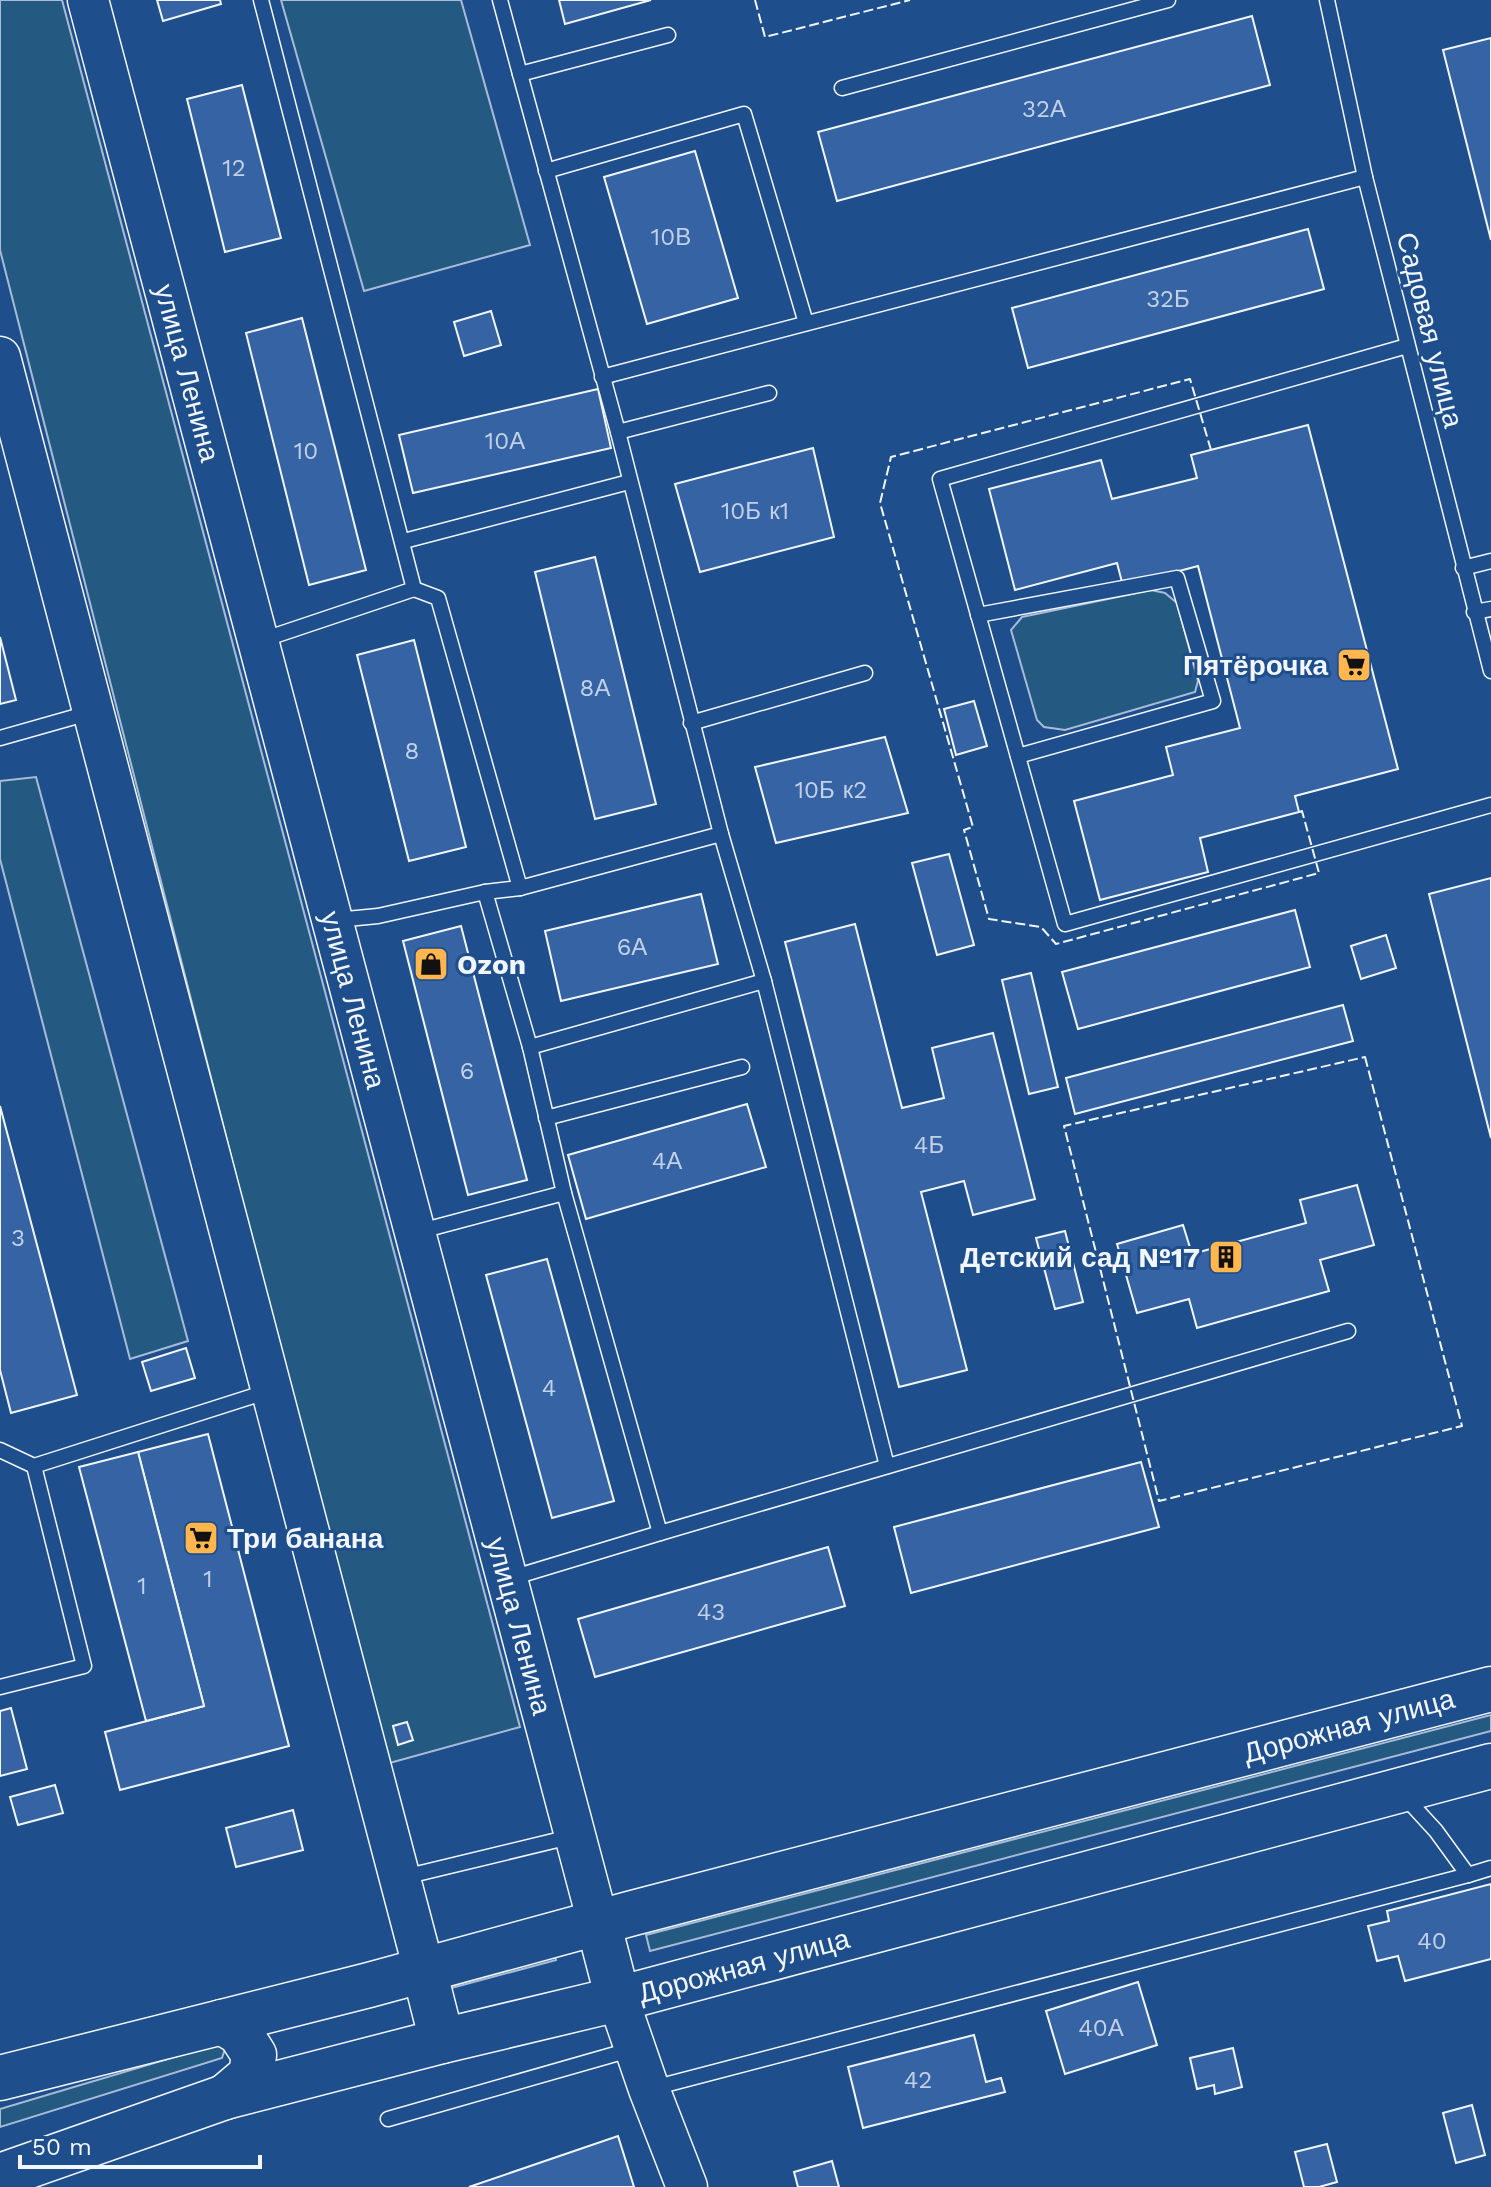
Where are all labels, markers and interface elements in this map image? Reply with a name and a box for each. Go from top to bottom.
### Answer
house number: 32А [1022,95,1066,123]
house number: 12 [222,154,246,182]
house number: 10В [651,223,691,251]
street label: Садовая улица [1390,229,1470,431]
street label: улица Ленина [147,281,227,466]
house number: 32Б [1146,285,1190,313]
house number: 10А [485,427,525,455]
house number: 10 [294,437,318,465]
house number: 10Б к1 [721,497,789,525]
supermarket icon: Пятёрочка [1335,646,1373,684]
place label: Пятёрочка [1183,649,1328,682]
house number: 8А [580,674,610,702]
house number: 8 [405,737,419,765]
house number: 10Б к2 [795,776,867,804]
street label: улица Ленина [313,908,393,1093]
house number: 6А [617,933,647,961]
shop icon: Ozon [412,945,450,983]
place label: Ozon [457,948,526,981]
house number: 6 [460,1057,474,1085]
house number: 4Б [914,1131,944,1159]
house number: 4А [652,1147,682,1175]
house number: 3 [11,1224,25,1252]
building icon: Детский сад №17 [1207,1238,1245,1276]
place label: Детский сад №17 [960,1241,1200,1274]
house number: 4 [542,1374,556,1402]
supermarket icon: Три банана [182,1519,220,1557]
place label: Три банана [227,1522,384,1555]
street label: улица Ленина [479,1534,559,1719]
house number: 1 [203,1565,213,1593]
house number: 1 [137,1572,147,1600]
house number: 43 [697,1598,725,1626]
street label: Дорожная улица [1240,1682,1459,1770]
street label: Дорожная улица [635,1922,854,2010]
house number: 40 [1417,1927,1447,1955]
house number: 40А [1078,2014,1124,2042]
house number: 42 [904,2066,932,2094]
scale bar [20,2119,260,2169]
text: 50 m [32,2133,92,2161]

